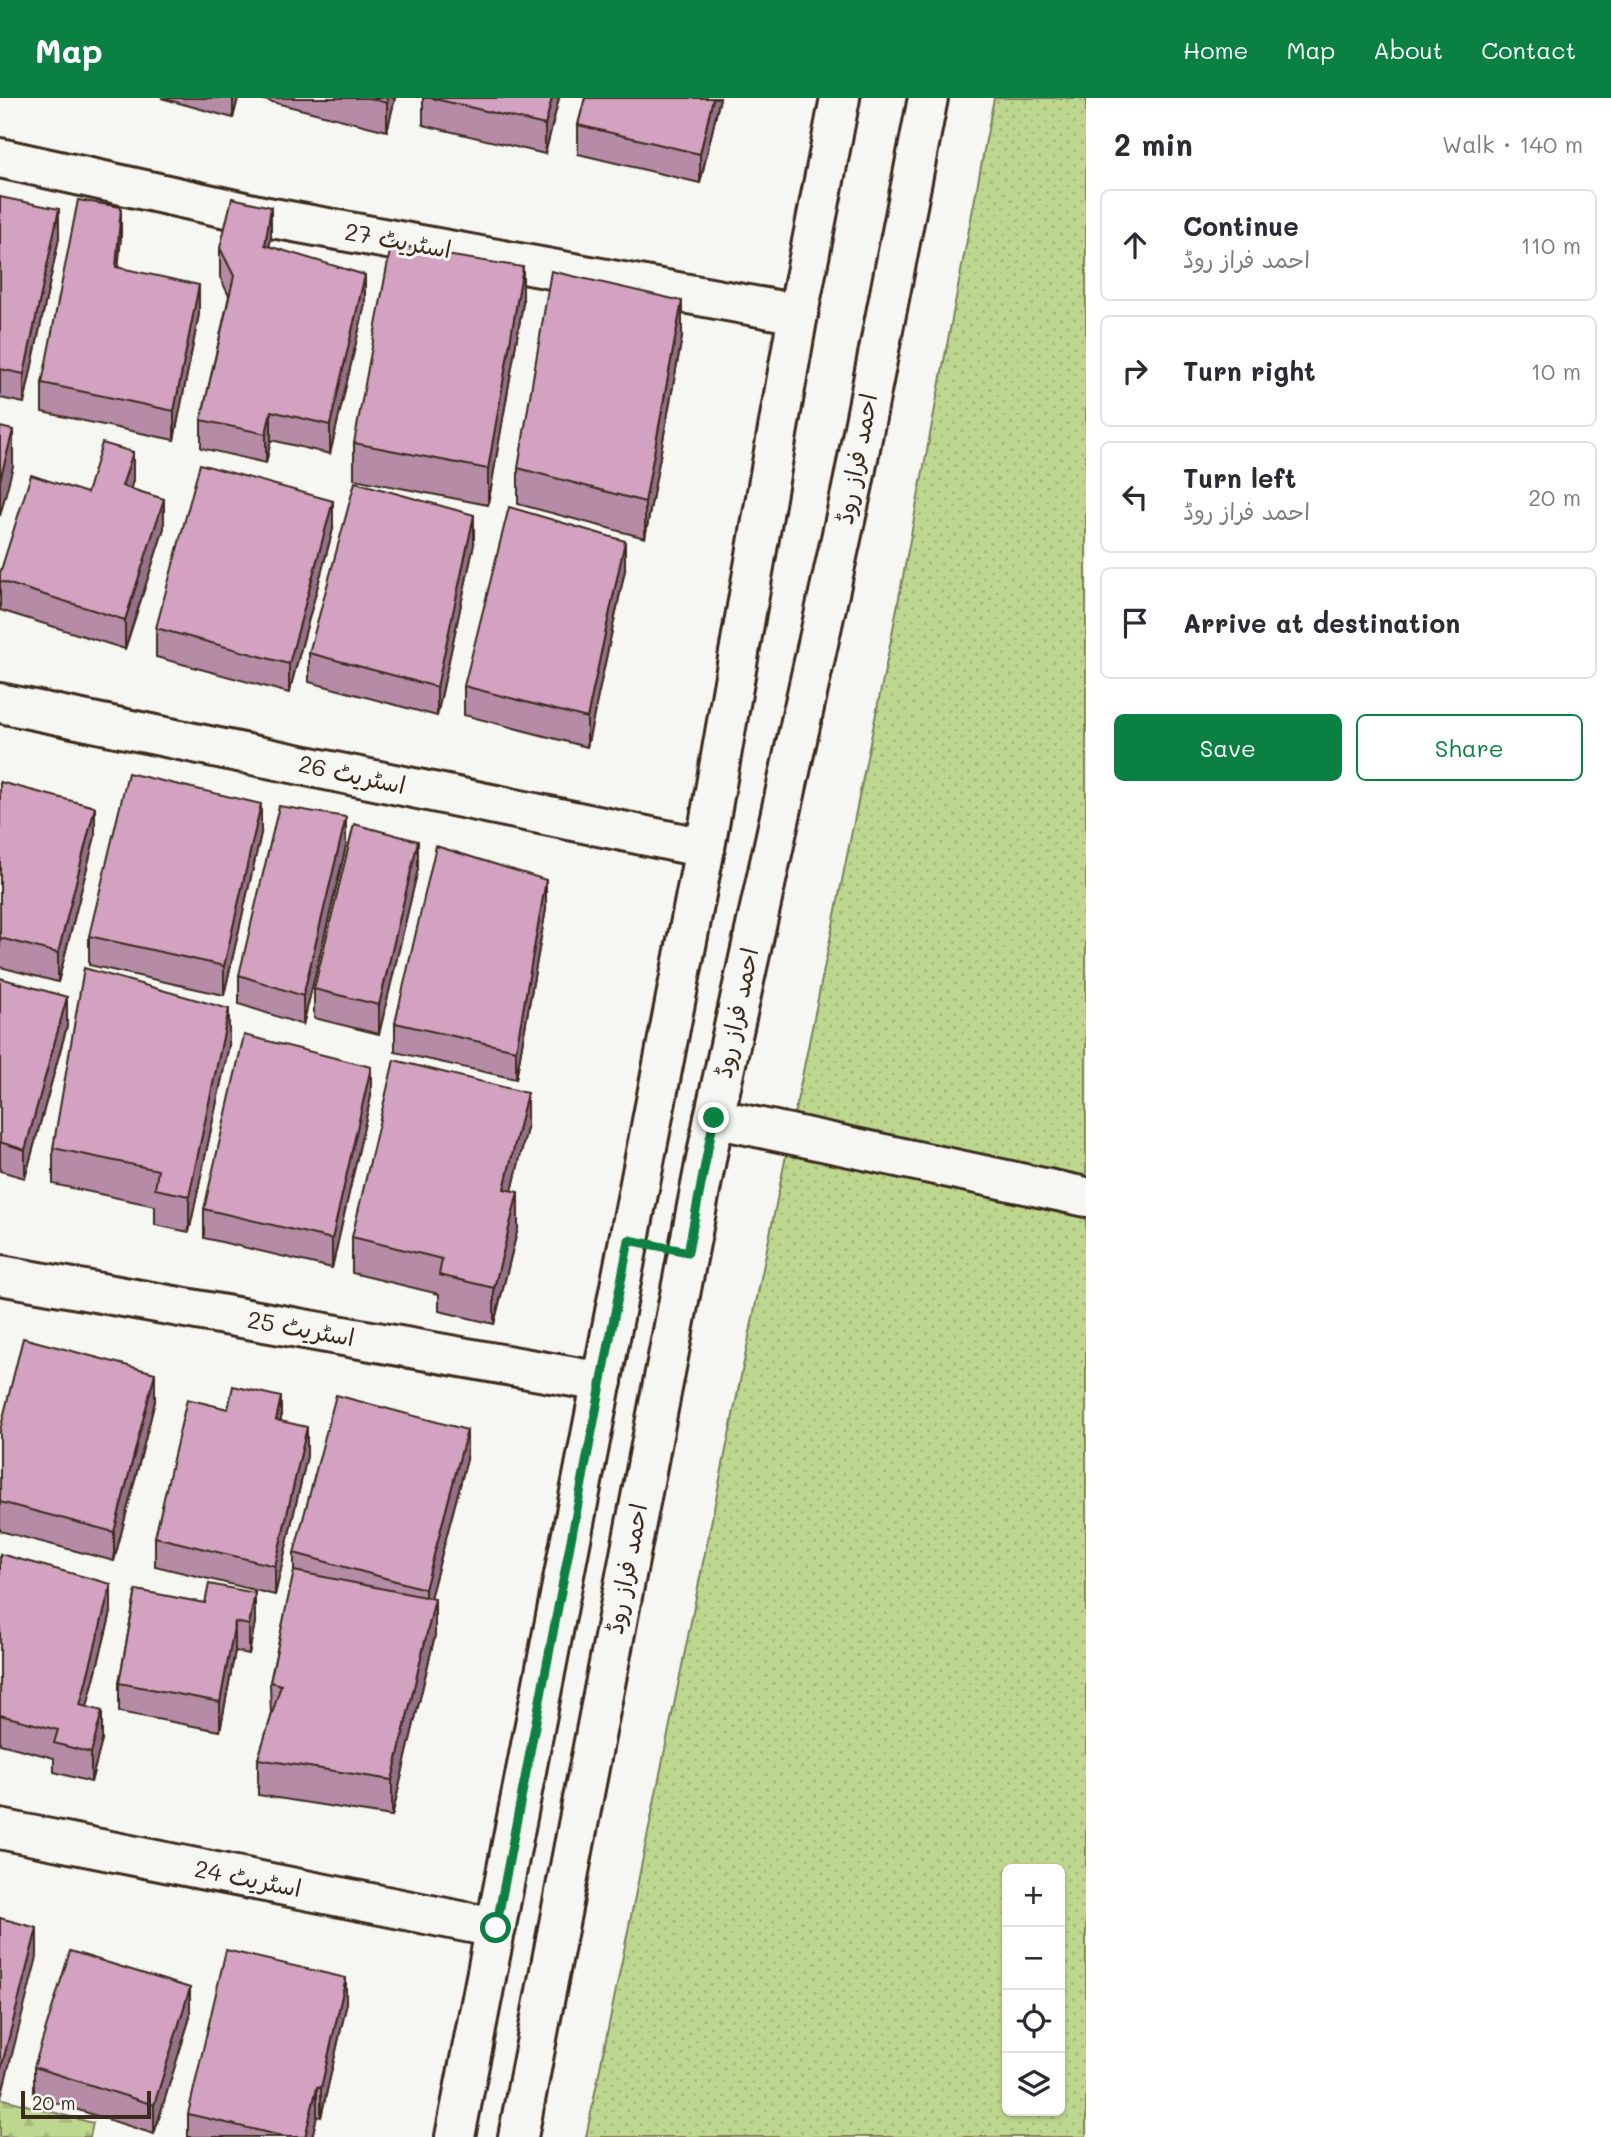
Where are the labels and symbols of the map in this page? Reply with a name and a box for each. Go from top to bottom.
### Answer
street label: اسٹریٹ 27 [343,215,454,264]
street label: احمد فراز روڈ [828,391,883,527]
street label: اسٹریٹ 26 [296,747,409,800]
street label: احمد فراز روڈ [707,945,764,1081]
route end [698,1102,729,1133]
street label: اسٹریٹ 25 [245,1303,357,1352]
street label: احمد فراز روڈ [598,1501,653,1637]
street label: اسٹریٹ 24 [192,1852,304,1903]
route start [480,1912,511,1943]
scale bar [21,2088,150,2120]

